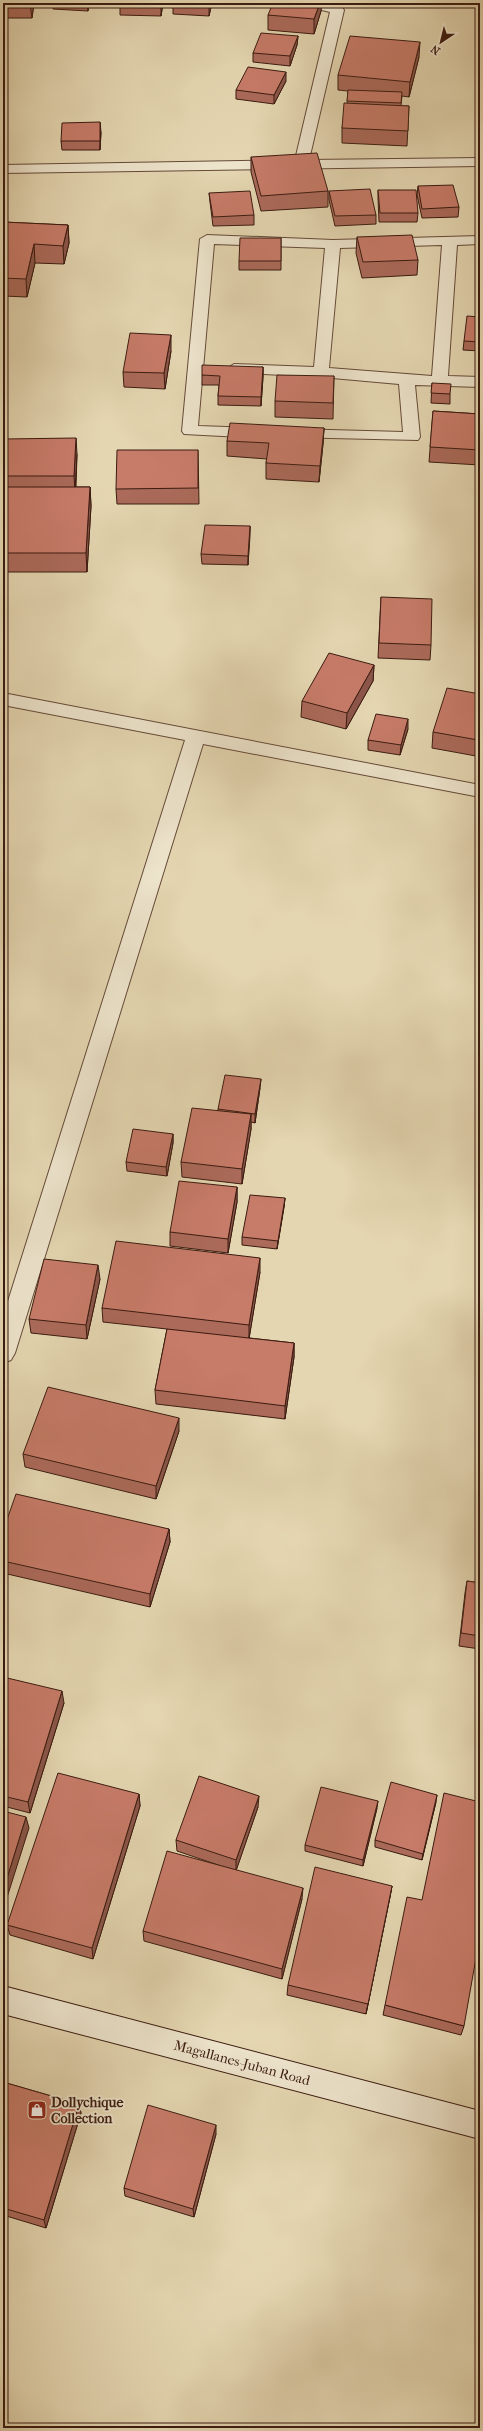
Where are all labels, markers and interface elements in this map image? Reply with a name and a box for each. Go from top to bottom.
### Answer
north arrow [421,22,461,62]
text: N [428,42,443,58]
street label: Magallanes-Juban Road [172,2037,312,2089]
place label: Dollychique Collection [51,2094,123,2127]
shop icon: Dollychique Collection [26,2099,48,2121]

